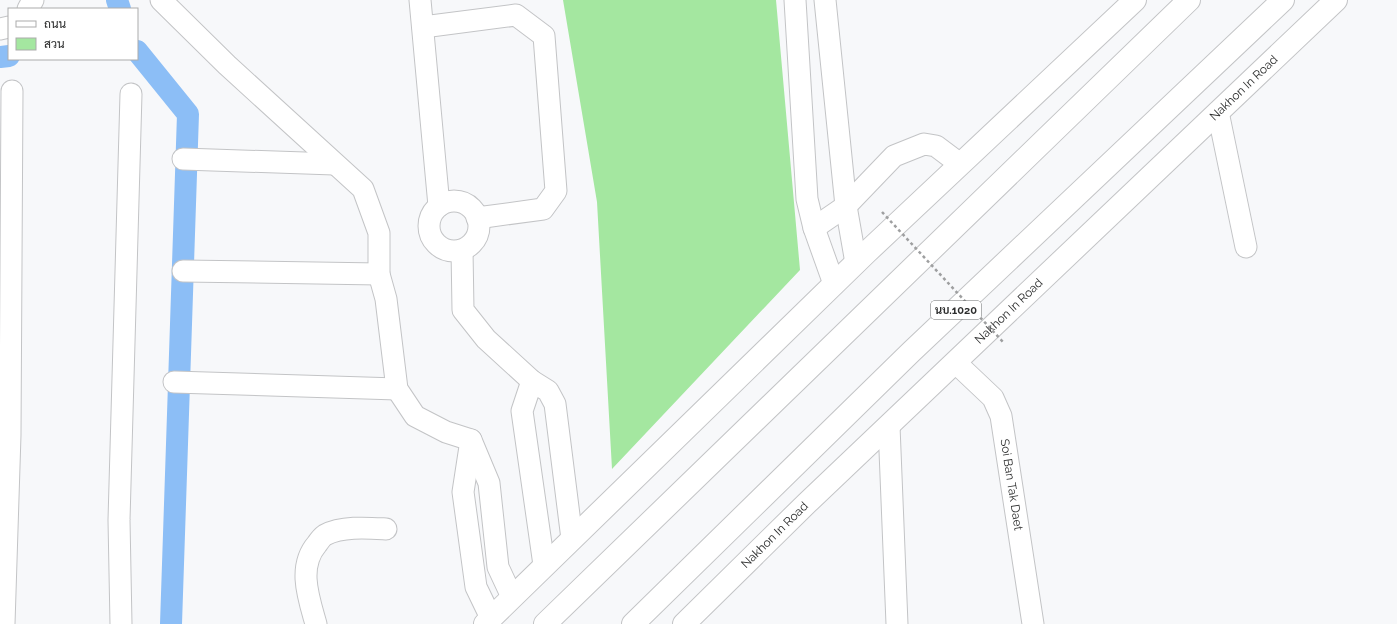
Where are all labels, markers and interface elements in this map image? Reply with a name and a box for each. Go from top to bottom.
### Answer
legend [8,8,138,60]
text: ถนน [44,17,67,31]
text: สวน [44,37,65,51]
street label: Nakhon In Road [1207,52,1280,123]
street label: Nakhon In Road [972,276,1046,347]
road number: นบ.1020 [931,301,981,319]
street label: Soi Ban Tak Daet [998,438,1026,531]
street label: Nakhon In Road [738,499,811,571]

